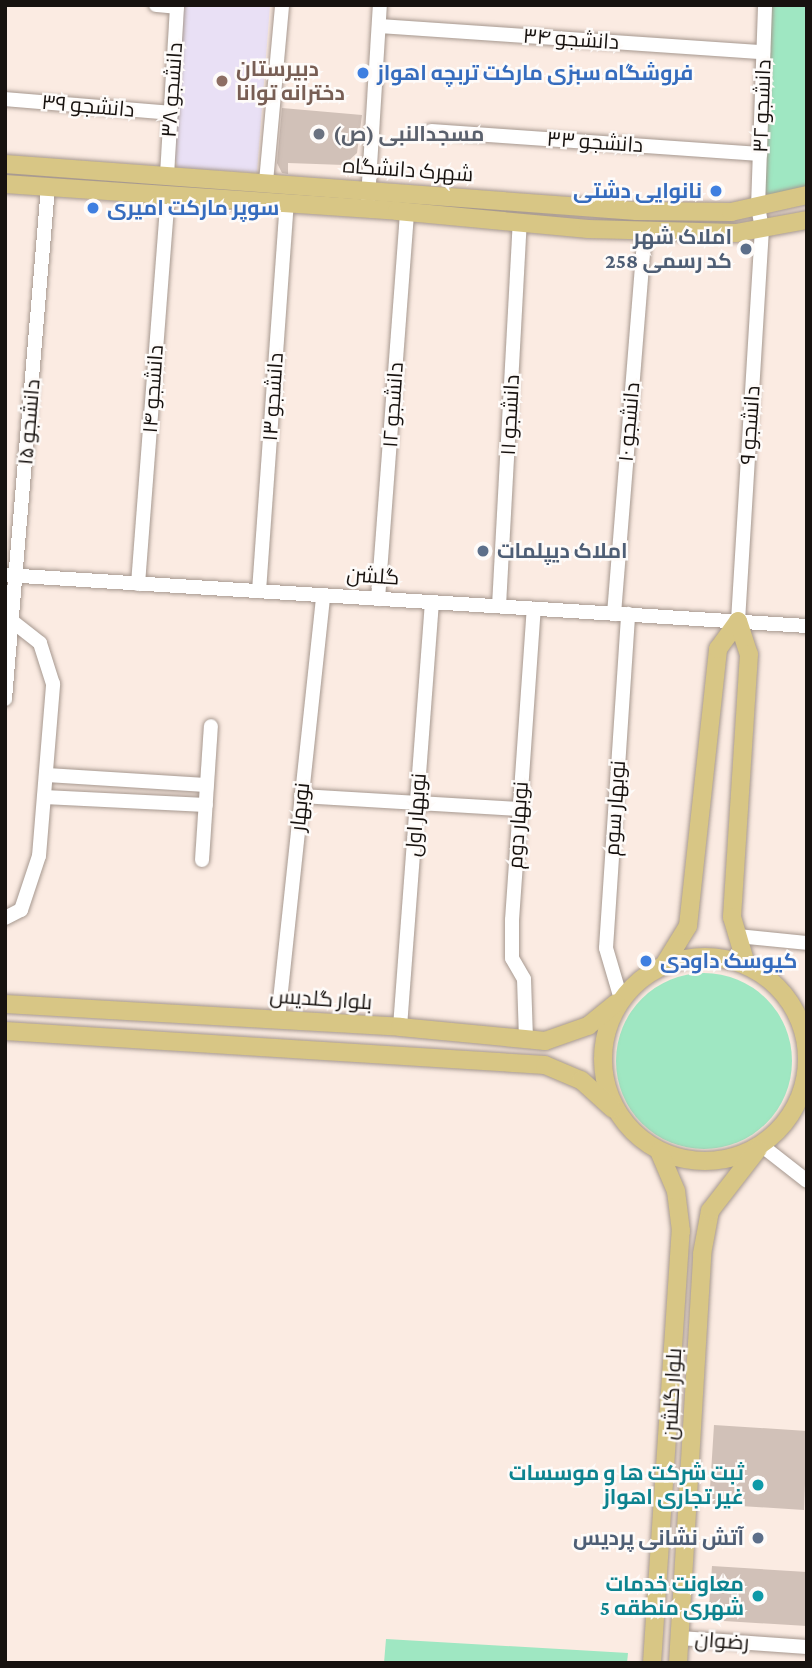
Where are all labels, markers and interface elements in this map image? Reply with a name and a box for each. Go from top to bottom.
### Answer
street label: دانشجو ۳۴ [522,23,620,55]
street label: دانشجو ۳۸ [156,41,188,139]
place label: دبیرستان دخترانه توانا [236,56,345,106]
street label: دانشجو ۳۲ [748,59,776,153]
place label: فروشگاه سبزی مارکت تربچه اهواز [377,60,693,86]
marker: فروشگاه سبزی مارکت تربچه اهواز [355,65,371,81]
marker: دبیرستان دخترانه توانا [214,73,230,89]
street label: دانشجو ۳۹ [40,89,136,123]
place label: مسجدالنبی (ص) [333,121,484,147]
marker: مسجدالنبی (ص) [311,126,327,142]
street label: دانشجو ۳۳ [546,126,644,158]
street label: شهرک دانشگاه [342,153,474,187]
place label: نانوایی دشتی [573,178,702,204]
marker: نانوایی دشتی [708,183,724,199]
place label: سوپر مارکت امیری [107,195,279,221]
marker: سوپر مارکت امیری [85,200,101,216]
place label: املاک شهر کد رسمی 258 [605,224,732,274]
marker: املاک شهر کد رسمی 258 [738,241,754,257]
street label: دانشجو ۱۴ [137,344,169,434]
street label: دانشجو ۱۳ [257,352,289,442]
street label: دانشجو ۱۲ [377,361,409,449]
street label: دانشجو ۱۱ [495,374,525,456]
street label: دانشجو ۱۵ [13,378,45,466]
street label: دانشجو ۱۰ [613,381,645,463]
street label: دانشجو ۹ [735,385,765,465]
place label: املاک دیپلمات [497,538,628,564]
marker: املاک دیپلمات [475,543,491,559]
street label: گلشن [346,562,400,590]
street label: نوبهار سوم [599,759,631,857]
street label: نوبهار اول [401,772,431,858]
street label: نوبهار دوم [502,780,534,870]
street label: نوبهار [285,781,315,833]
place label: کیوسک داودی [660,948,797,974]
marker: کیوسک داودی [638,953,654,969]
street label: بلوار گلدیس [269,983,373,1015]
street label: بلوار گلشن [657,1347,687,1441]
place label: ثبت شرکت ها و موسسات غیر تجاری اهواز [509,1460,744,1510]
marker: ثبت شرکت ها و موسسات غیر تجاری اهواز [750,1477,766,1493]
place label: آتش نشانی پردیس [573,1525,744,1551]
marker: آتش نشانی پردیس [750,1530,766,1546]
place label: معاونت خدمات شهری منطقه 5 [600,1571,744,1621]
marker: معاونت خدمات شهری منطقه 5 [750,1588,766,1604]
street label: رضوان [694,1627,750,1655]

